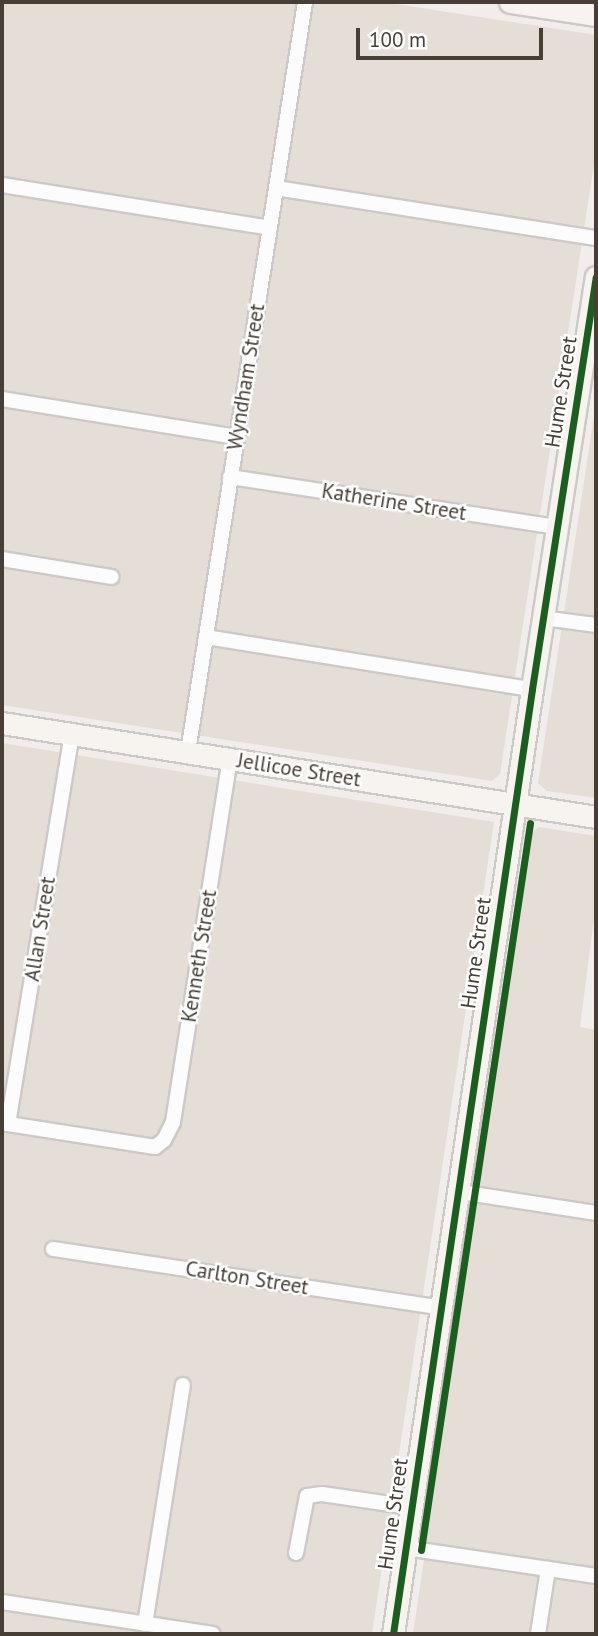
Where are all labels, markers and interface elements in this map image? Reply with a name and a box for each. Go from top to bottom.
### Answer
scale bar [360,14,547,58]
text: 100 m [369,26,426,53]
street label: Wyndham Street [222,302,270,452]
street label: Hume Street [540,335,582,449]
street label: Katherine Street [320,478,468,526]
street label: Jellicoe Street [235,748,363,792]
street label: Allan Street [19,875,61,983]
street label: Kenneth Street [176,888,222,1024]
street label: Hume Street [456,896,496,1010]
street label: Carlton Street [184,1256,310,1300]
street label: Hume Street [373,1457,413,1571]

